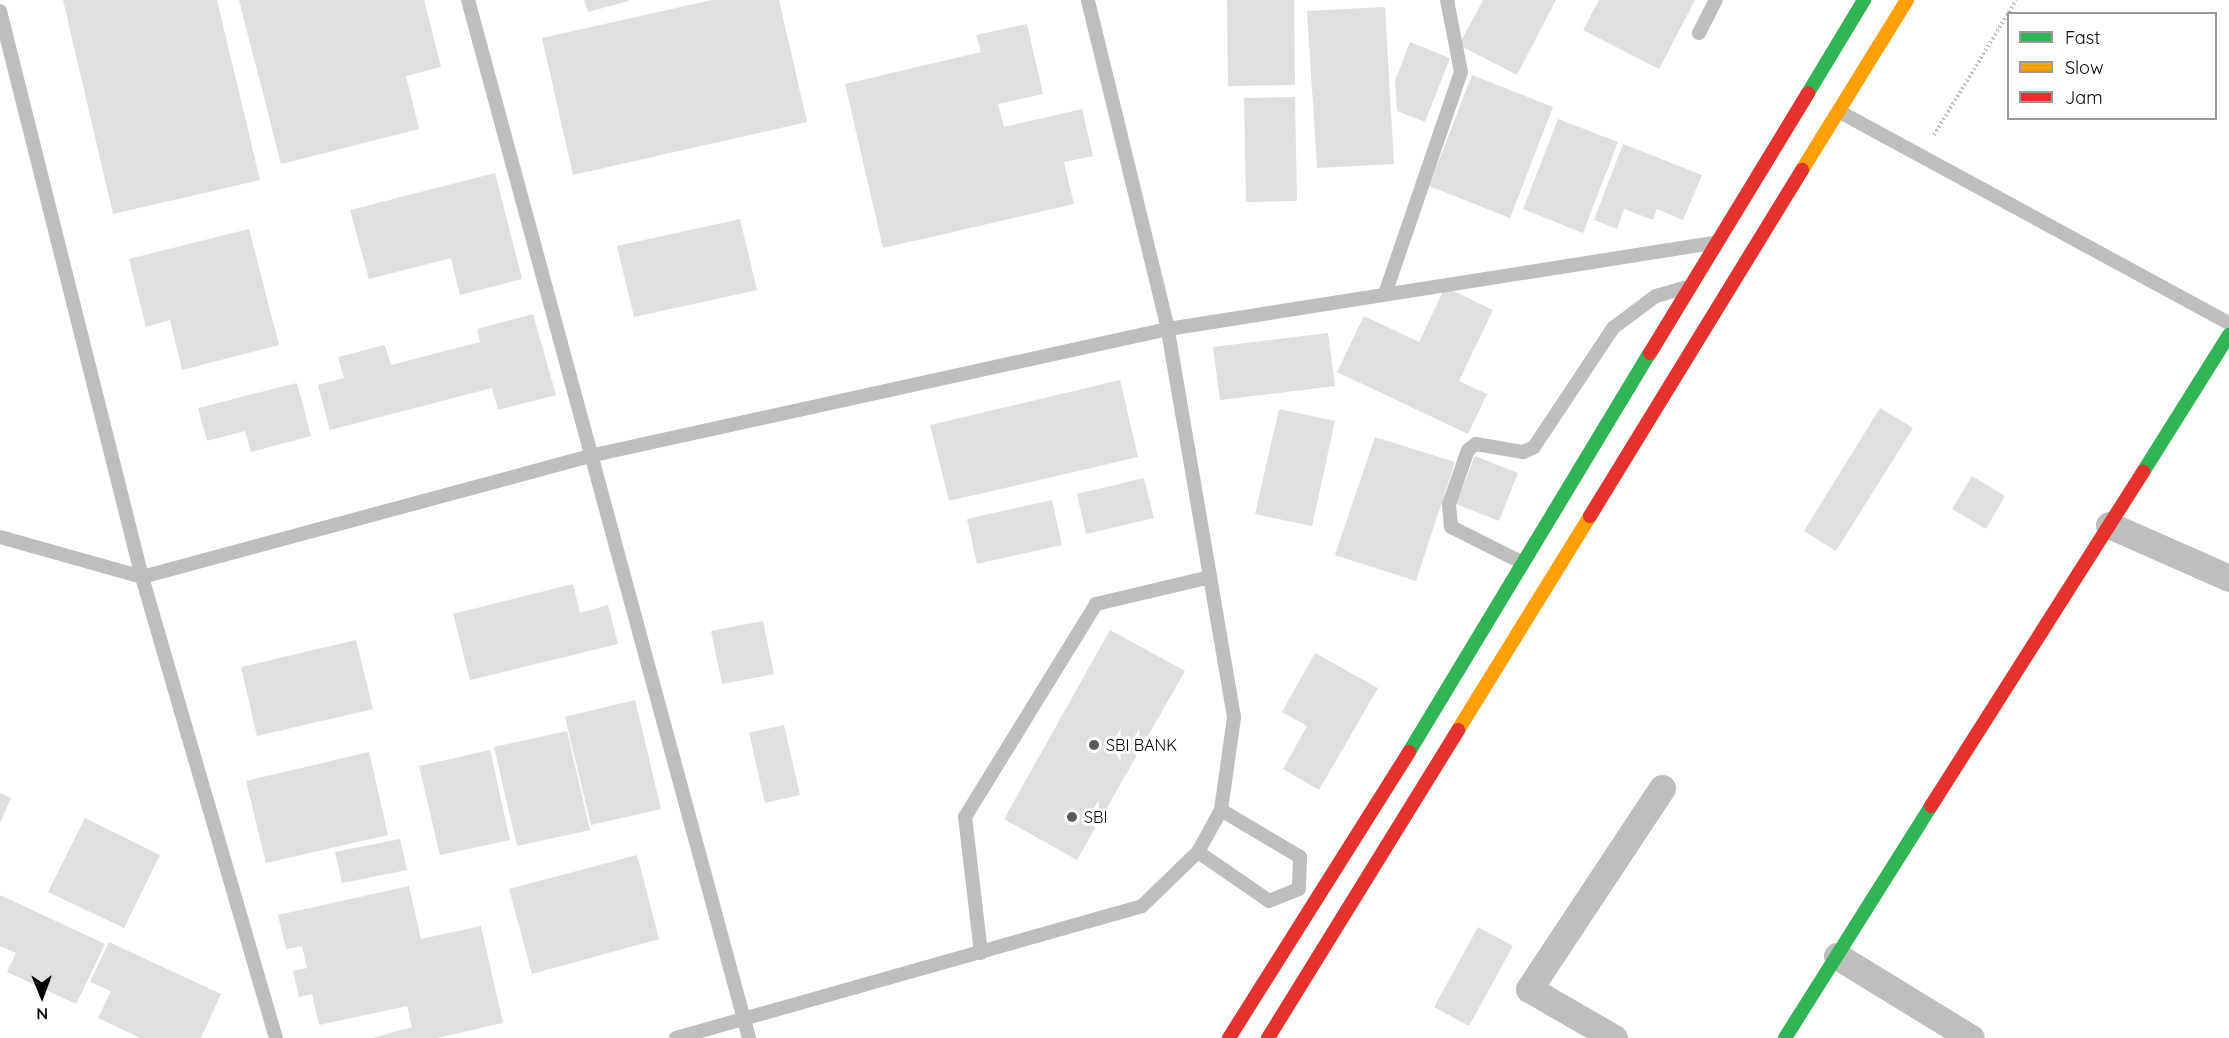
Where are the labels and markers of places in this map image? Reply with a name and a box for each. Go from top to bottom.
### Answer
place label: SBI BANK [1106,735,1177,755]
marker: SBI BANK [1087,738,1101,752]
place label: SBI [1084,807,1107,827]
marker: SBI [1065,810,1079,824]

